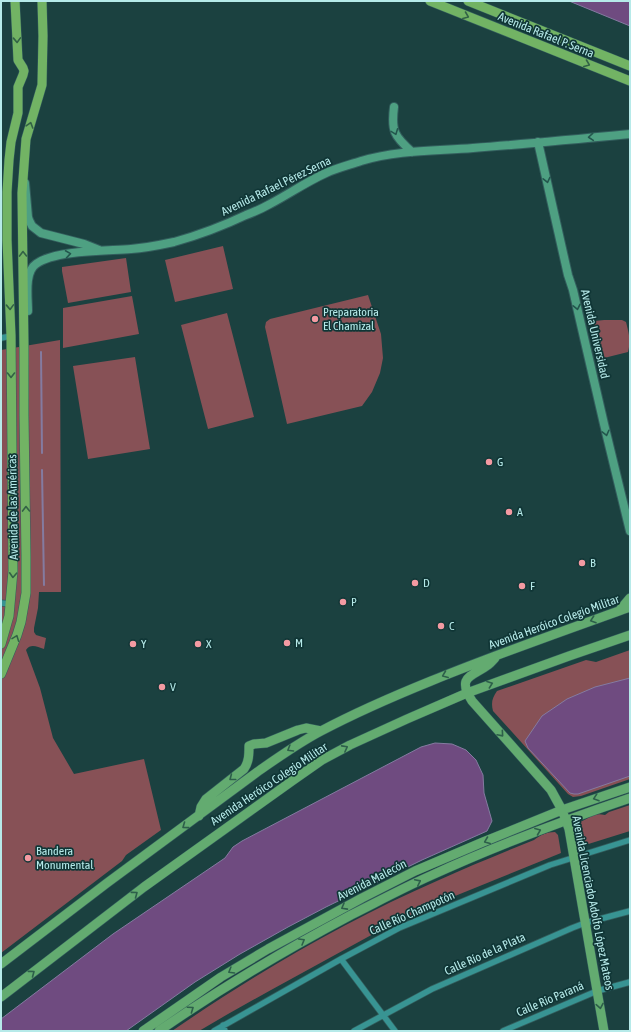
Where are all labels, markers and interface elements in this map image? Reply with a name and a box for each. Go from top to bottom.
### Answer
street label: Avenida Rafael P. Serna [496,9,596,61]
one-way arrow [463,11,470,19]
one-way arrow [13,37,22,43]
one-way arrow [584,60,591,68]
one-way arrow [25,122,34,129]
one-way arrow [391,129,399,136]
one-way arrow [588,133,594,142]
street label: Avenida Rafael Pérez Serna [219,153,333,219]
one-way arrow [542,177,550,183]
one-way arrow [65,250,71,259]
one-way arrow [19,251,27,257]
street label: Avenida Universidad [578,288,612,380]
one-way arrow [572,303,580,310]
one-way arrow [5,304,14,310]
place label: Preparatoria El Chamizal [323,305,379,333]
marker: Preparatoria El Chamizal [310,314,320,324]
one-way arrow [7,372,15,378]
one-way arrow [602,430,610,436]
street label: Avenida de las Américas [5,454,21,560]
place label: G [497,455,503,469]
marker: G [484,457,494,467]
place label: A [517,505,523,519]
one-way arrow [21,506,30,512]
marker: A [504,507,514,517]
place label: B [590,556,596,570]
marker: B [577,558,587,568]
one-way arrow [8,572,17,578]
place label: D [423,576,430,590]
marker: D [410,578,420,588]
place label: F [530,579,535,593]
marker: F [517,581,527,591]
street label: Avenida Heróico Colegio Militar [487,592,622,652]
place label: P [351,595,357,609]
marker: P [338,597,348,607]
one-way arrow [590,615,597,624]
place label: C [449,619,455,633]
marker: C [436,621,446,631]
one-way arrow [11,635,19,642]
place label: M [295,636,303,650]
place label: Y [141,637,147,651]
place label: X [206,637,212,651]
marker: M [282,638,292,648]
marker: Y [128,639,138,649]
marker: X [193,639,203,649]
one-way arrow [442,670,449,678]
place label: V [170,680,176,694]
one-way arrow [486,681,493,689]
marker: V [157,682,167,692]
one-way arrow [497,729,504,736]
street label: Avenida Heróico Colegio Militar [208,739,330,828]
one-way arrow [287,745,294,752]
one-way arrow [341,745,348,752]
one-way arrow [230,774,237,781]
one-way arrow [593,794,600,802]
street label: Avenida Licenciado Adolfo López Mateos [569,815,617,991]
one-way arrow [182,821,189,829]
one-way arrow [534,828,541,836]
one-way arrow [484,836,491,844]
place label: Bandera Monumental [36,844,94,872]
marker: Bandera Monumental [23,853,33,863]
street label: Avenida Malecón [335,857,409,903]
one-way arrow [414,879,421,887]
street label: Calle Río Champotón [367,888,457,938]
one-way arrow [131,892,138,899]
one-way arrow [341,903,349,910]
street label: Calle Río de la Plata [442,930,528,978]
one-way arrow [298,939,305,946]
one-way arrow [228,966,235,973]
one-way arrow [28,970,35,978]
street label: Calle Río Paraná [514,979,586,1019]
one-way arrow [595,1003,603,1009]
one-way arrow [187,1007,194,1014]

